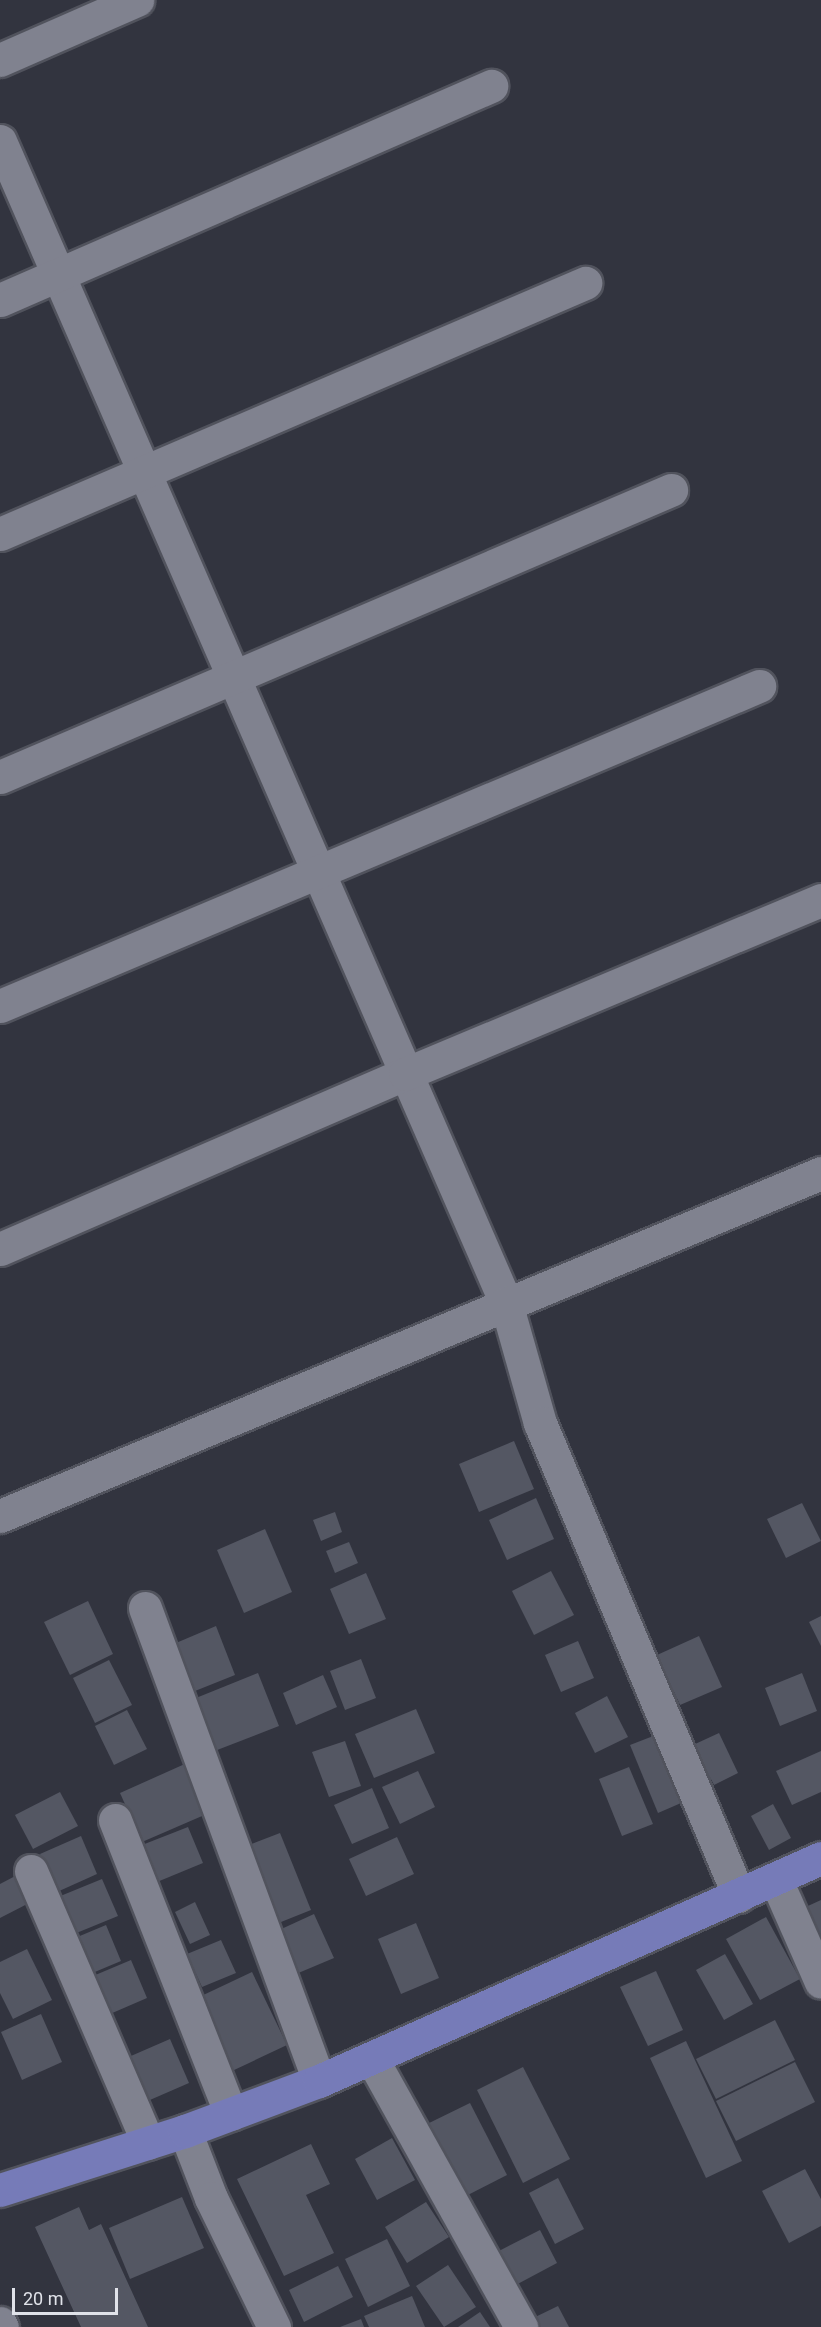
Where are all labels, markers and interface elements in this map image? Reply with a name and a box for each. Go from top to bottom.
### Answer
scale bar [15,2276,122,2314]
text: 20 m [23,2288,63,2309]

